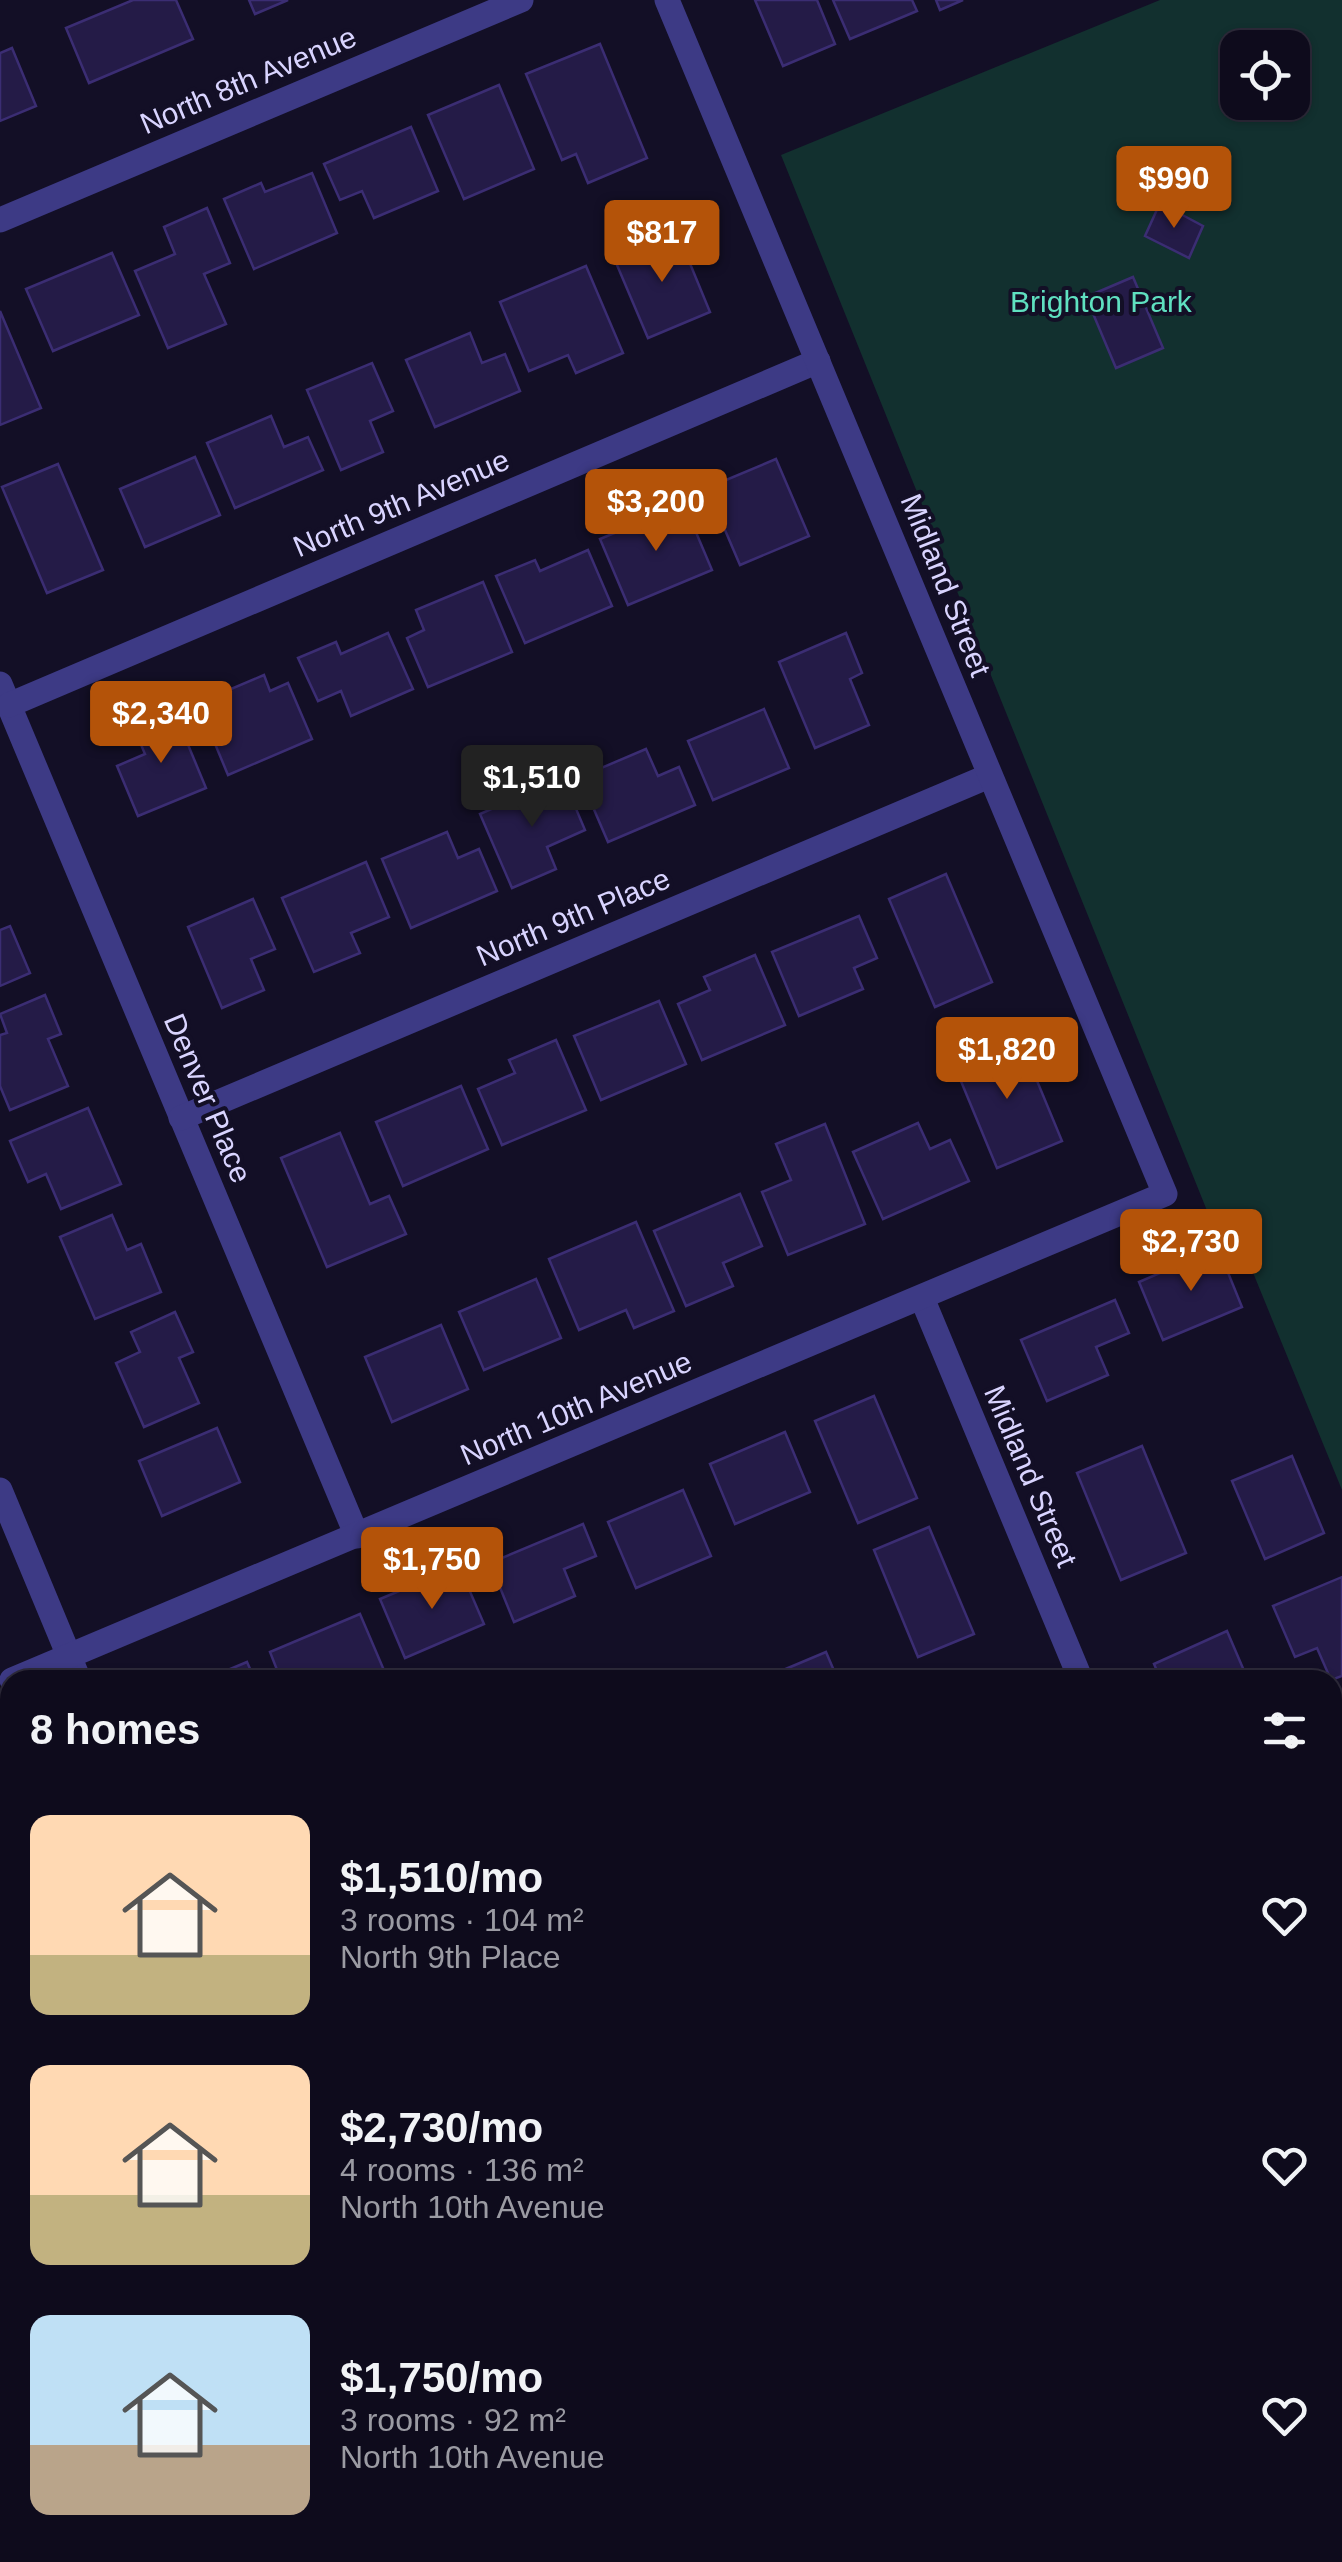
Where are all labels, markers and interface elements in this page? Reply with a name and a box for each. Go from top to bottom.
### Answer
street label: North 8th Avenue [135,20,361,140]
map controls [1220,30,1310,120]
button: locate [1220,30,1310,120]
pin: $990 [1115,146,1233,231]
text: $990 [1138,160,1210,196]
pin: $817 [603,200,721,285]
text: $817 [626,214,698,250]
park label: Brighton Park [1010,285,1193,318]
street label: North 9th Avenue [288,443,514,563]
pin: $3,200 [575,469,737,554]
text: $3,200 [607,483,705,519]
street label: Midland Street [894,489,998,681]
pin: $2,340 [80,681,242,766]
text: $2,340 [112,695,210,731]
pin: $1,510 [451,745,613,830]
text: $1,510 [483,759,581,795]
street label: North 9th Place [471,861,675,973]
street label: Denver Place [158,1009,258,1187]
pin: $1,820 [926,1017,1088,1102]
text: $1,820 [958,1031,1056,1067]
pin: $2,730 [1110,1209,1272,1294]
text: $2,730 [1142,1223,1240,1259]
street label: North 10th Avenue [455,1344,697,1472]
street label: Midland Street [978,1381,1084,1572]
pin: $1,750 [351,1527,513,1612]
text: $1,750 [383,1541,481,1577]
icon: filters [1257,1703,1312,1758]
text: 8 homes [30,1706,200,1753]
text: $1,510/mo [340,1854,543,1901]
icon: home [110,1855,230,1975]
icon: heart [1257,1888,1312,1943]
text: 3 rooms · 104 m² [340,1902,584,1938]
text: North 9th Place [340,1939,561,1975]
text: $2,730/mo [340,2104,543,2151]
icon: home [110,2105,230,2225]
icon: heart [1257,2138,1312,2193]
text: 4 rooms · 136 m² [340,2152,584,2188]
text: North 10th Avenue [340,2189,605,2225]
text: $1,750/mo [340,2354,543,2401]
icon: home [110,2355,230,2475]
icon: heart [1257,2388,1312,2443]
text: 3 rooms · 92 m² [340,2402,566,2438]
text: North 10th Avenue [340,2439,605,2475]

